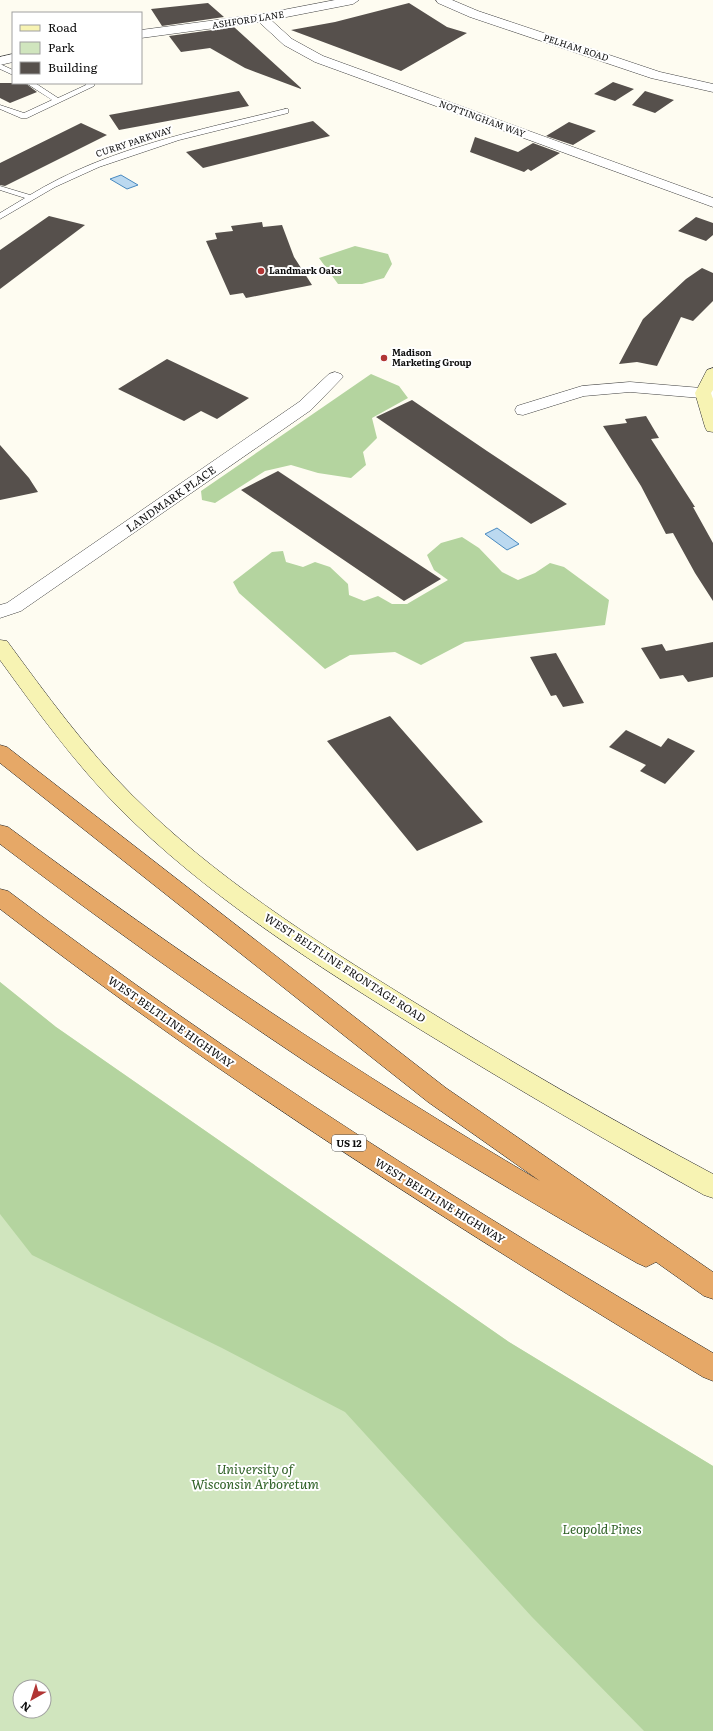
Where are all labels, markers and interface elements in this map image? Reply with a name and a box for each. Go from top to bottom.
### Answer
street label: ASHFORD LANE [211,6,285,32]
legend [12,12,142,84]
text: Road [48,18,78,36]
street label: PELHAM ROAD [542,30,611,64]
text: Park [48,38,75,56]
text: Building [48,58,98,76]
street label: NOTTINGHAM WAY [437,96,528,140]
street label: CURRY PARKWAY [94,122,174,160]
place label: Landmark Oaks [269,263,342,277]
marker: Landmark Oaks [256,266,266,276]
place label: Madison Marketing Group [392,345,472,369]
marker: Madison Marketing Group [379,353,389,363]
street label: LANDMARK PLACE [122,461,219,535]
street label: WEST BELTLINE FRONTAGE ROAD [262,909,430,1026]
street label: WEST BELTLINE HIGHWAY [105,971,238,1071]
road number: US 12 [332,1135,366,1151]
street label: WEST BELTLINE HIGHWAY [373,1154,509,1247]
park label: University of Wisconsin Arboretum [191,1459,319,1493]
park label: Leopold Pines [562,1519,642,1538]
north arrow [12,1679,52,1719]
text: N [16,1698,34,1717]

